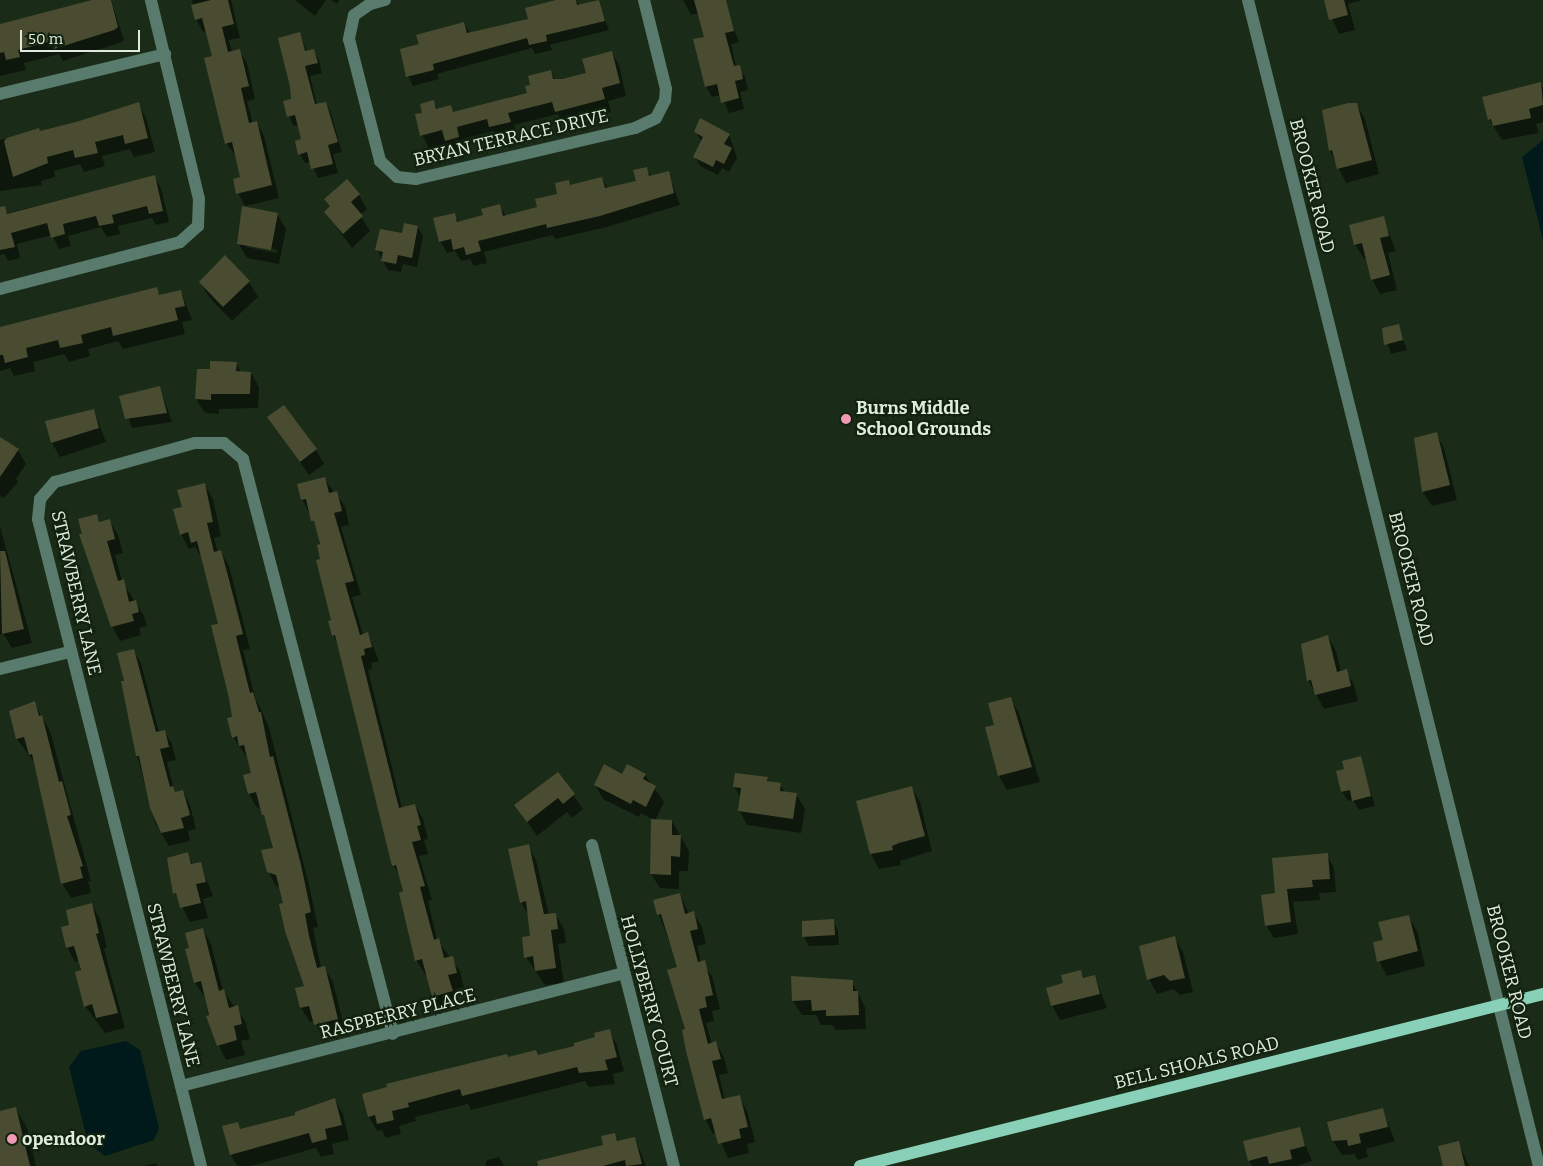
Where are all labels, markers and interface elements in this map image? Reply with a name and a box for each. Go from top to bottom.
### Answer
scale bar [22,20,142,52]
text: 50 m [28,30,63,48]
street label: BRYAN TERRACE DRIVE [411,105,611,171]
street label: BROOKER ROAD [1285,117,1339,255]
place label: Burns Middle School Grounds [856,398,991,440]
marker: Burns Middle School Grounds [840,413,852,425]
street label: STRAWBERRY LANE [47,508,105,678]
street label: BROOKER ROAD [1384,510,1438,648]
street label: STRAWBERRY LANE [142,901,204,1069]
street label: BROOKER ROAD [1482,903,1536,1041]
street label: HOLLYBERRY COURT [616,913,682,1089]
street label: RASPBERRY PLACE [318,984,478,1044]
street label: BELL SHOALS ROAD [1112,1032,1282,1094]
place label: opendoor [22,1128,105,1150]
marker: opendoor [6,1133,18,1145]

